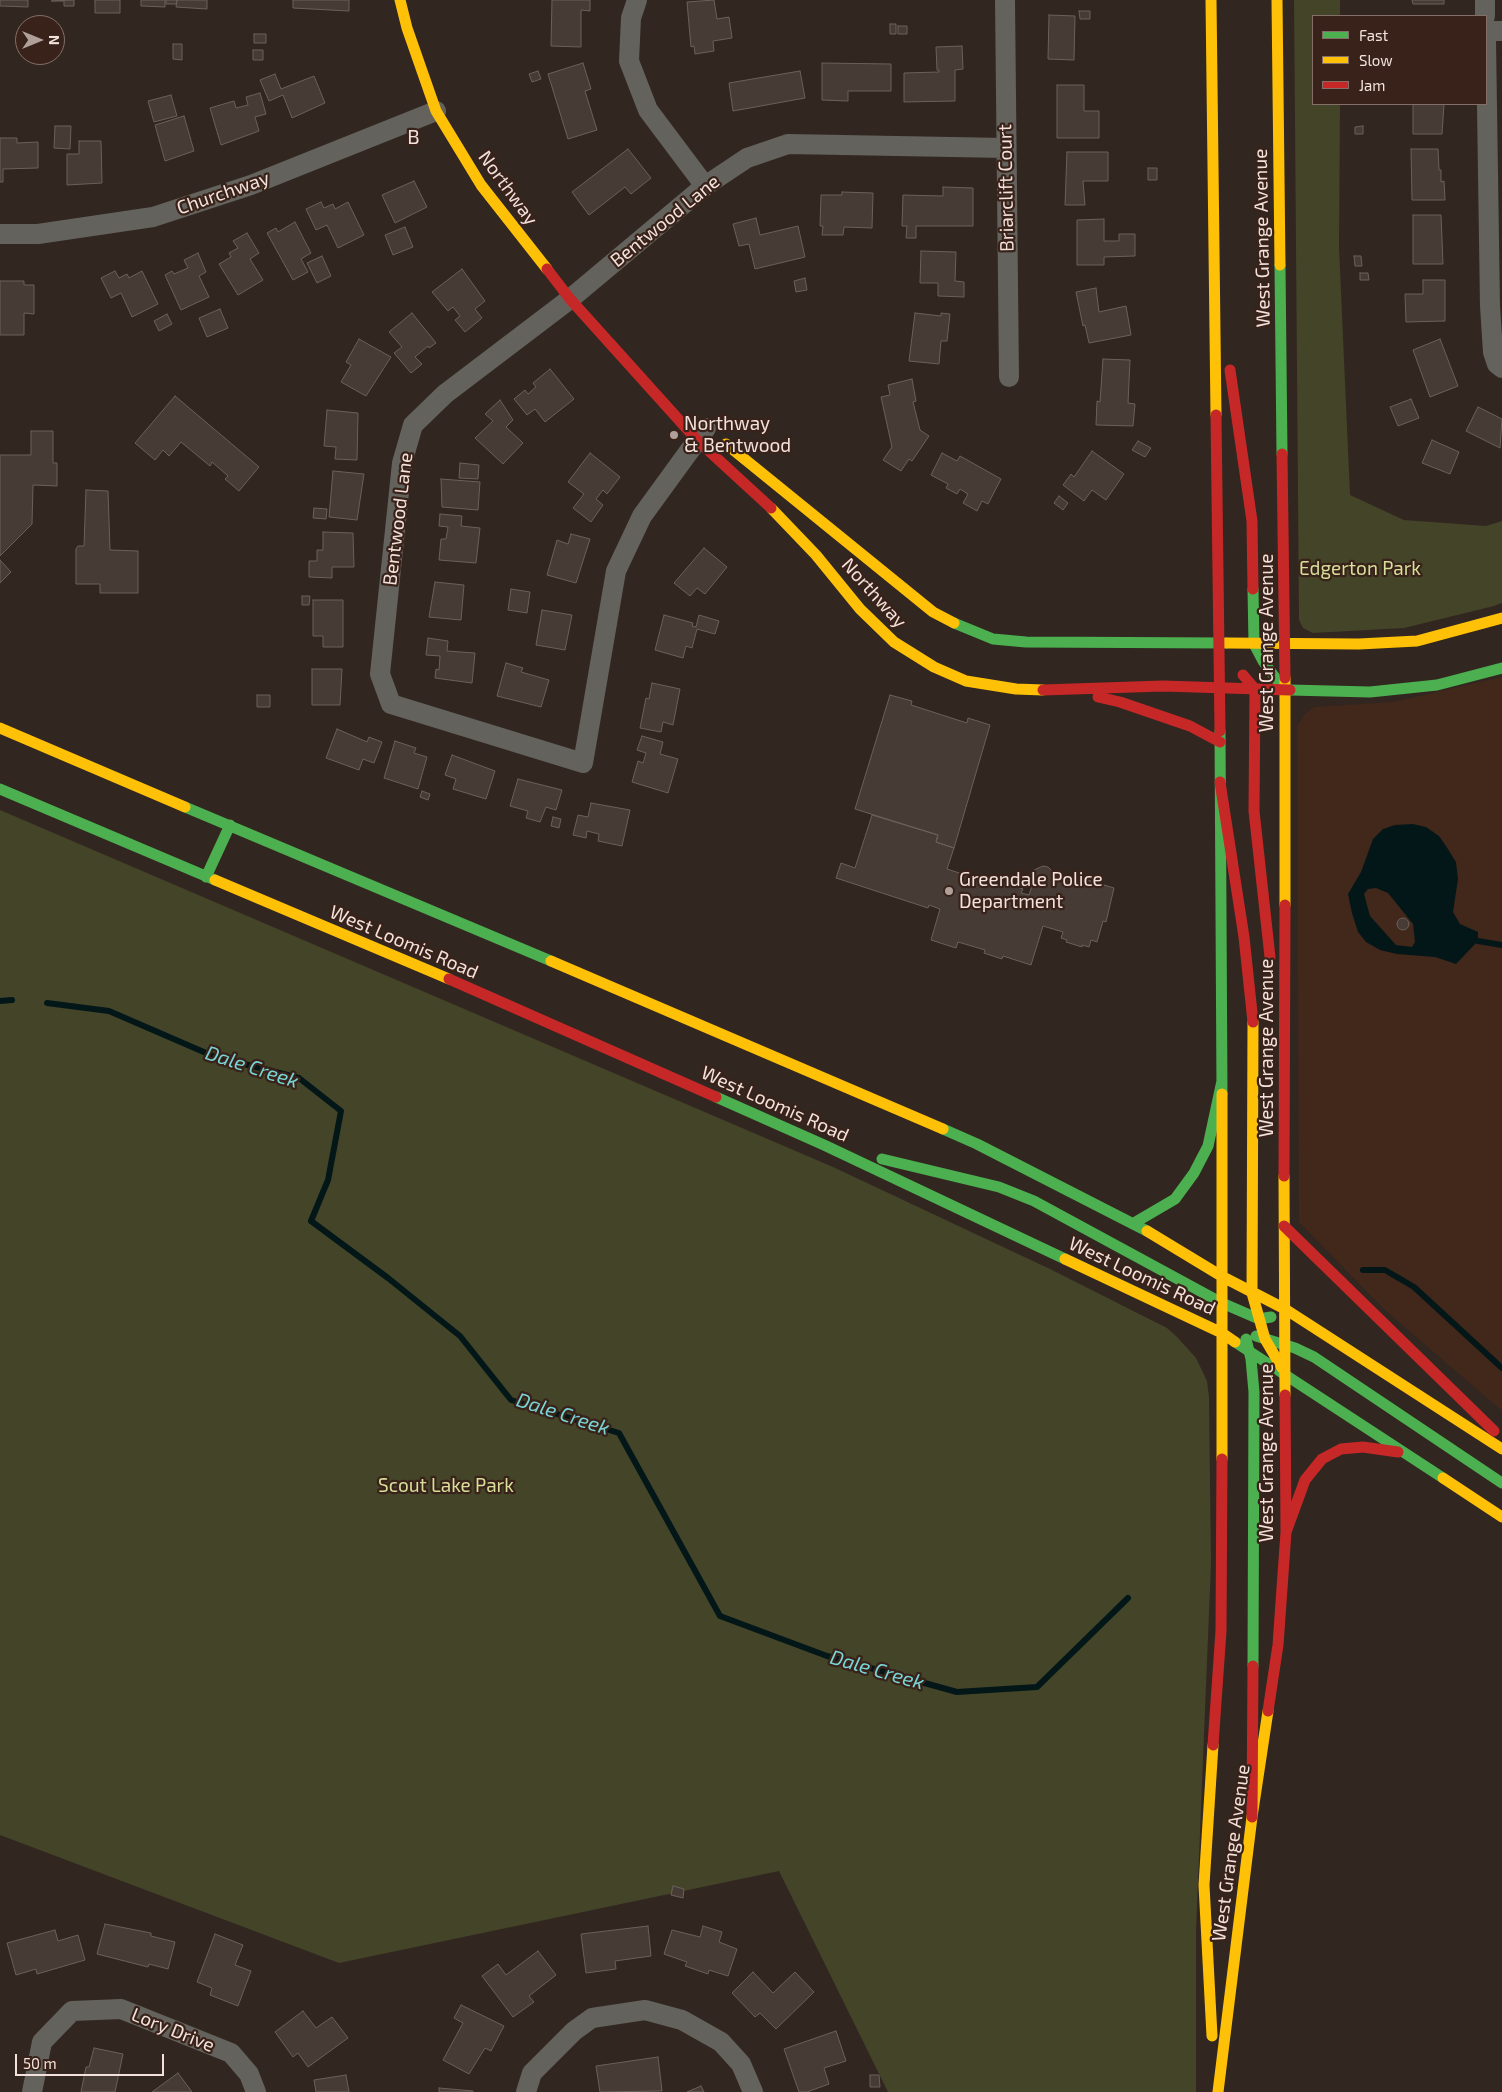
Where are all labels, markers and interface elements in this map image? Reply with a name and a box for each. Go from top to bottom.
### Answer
north arrow [15,15,65,65]
legend [1312,15,1487,105]
text: Fast [1359,26,1388,44]
text: N [46,35,63,45]
text: Slow [1359,51,1393,69]
text: Jam [1359,76,1385,94]
street label: Briarclift Court [993,124,1019,252]
district label: B [407,125,421,149]
street label: Northway [473,146,543,230]
street label: West Grange Avenue [1249,148,1275,328]
street label: Churchway [174,167,272,219]
street label: Bentwood Lane [606,170,724,272]
place label: Northway & Bentwood [684,413,791,457]
marker: Northway & Bentwood [668,429,680,441]
street label: Bentwood Lane [379,451,417,587]
street label: Northway [837,553,911,633]
street label: West Grange Avenue [1256,554,1278,732]
park label: Edgerton Park [1299,558,1421,580]
place label: Greendale Police Department [959,869,1103,913]
marker: Greendale Police Department [943,885,955,897]
street label: West Loomis Road [326,900,482,984]
street label: West Grange Avenue [1256,959,1278,1137]
water label: Dale Creek [202,1041,302,1093]
street label: West Loomis Road [698,1061,852,1147]
street label: West Loomis Road [1065,1232,1219,1320]
street label: West Grange Avenue [1256,1364,1278,1542]
water label: Dale Creek [513,1388,613,1440]
park label: Scout Lake Park [378,1475,514,1497]
water label: Dale Creek [827,1645,927,1695]
street label: West Grange Avenue [1207,1763,1255,1943]
street label: Lory Drive [128,2003,218,2057]
scale bar [18,2044,166,2076]
text: 50 m [23,2054,57,2072]

